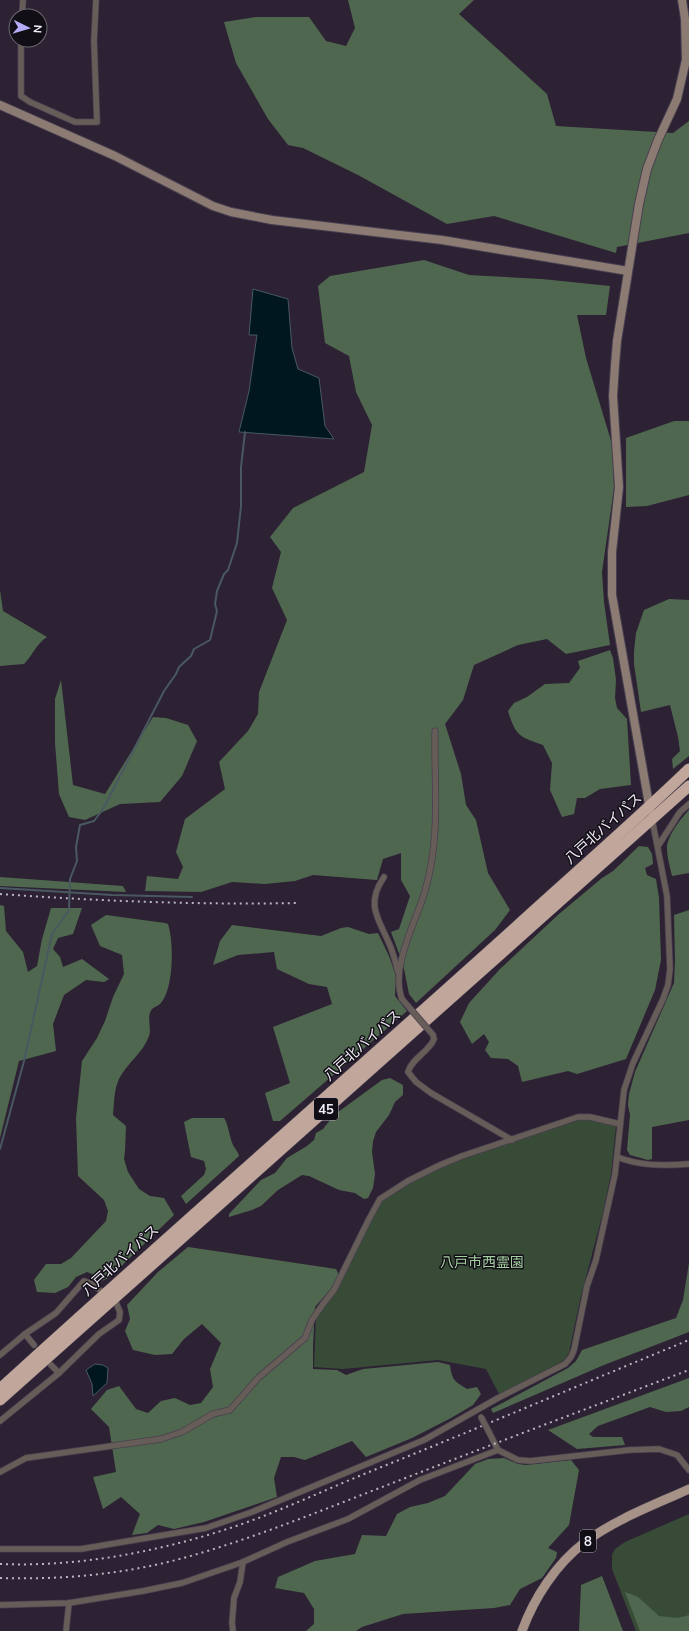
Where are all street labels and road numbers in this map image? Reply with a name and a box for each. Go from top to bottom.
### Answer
street label: 八戸北バイパス [561,789,645,867]
street label: 八戸北バイパス [320,1006,404,1084]
road number: 45 [314,1098,338,1120]
street label: 八戸北バイパス [78,1221,162,1299]
road number: 8 [580,1530,596,1552]

